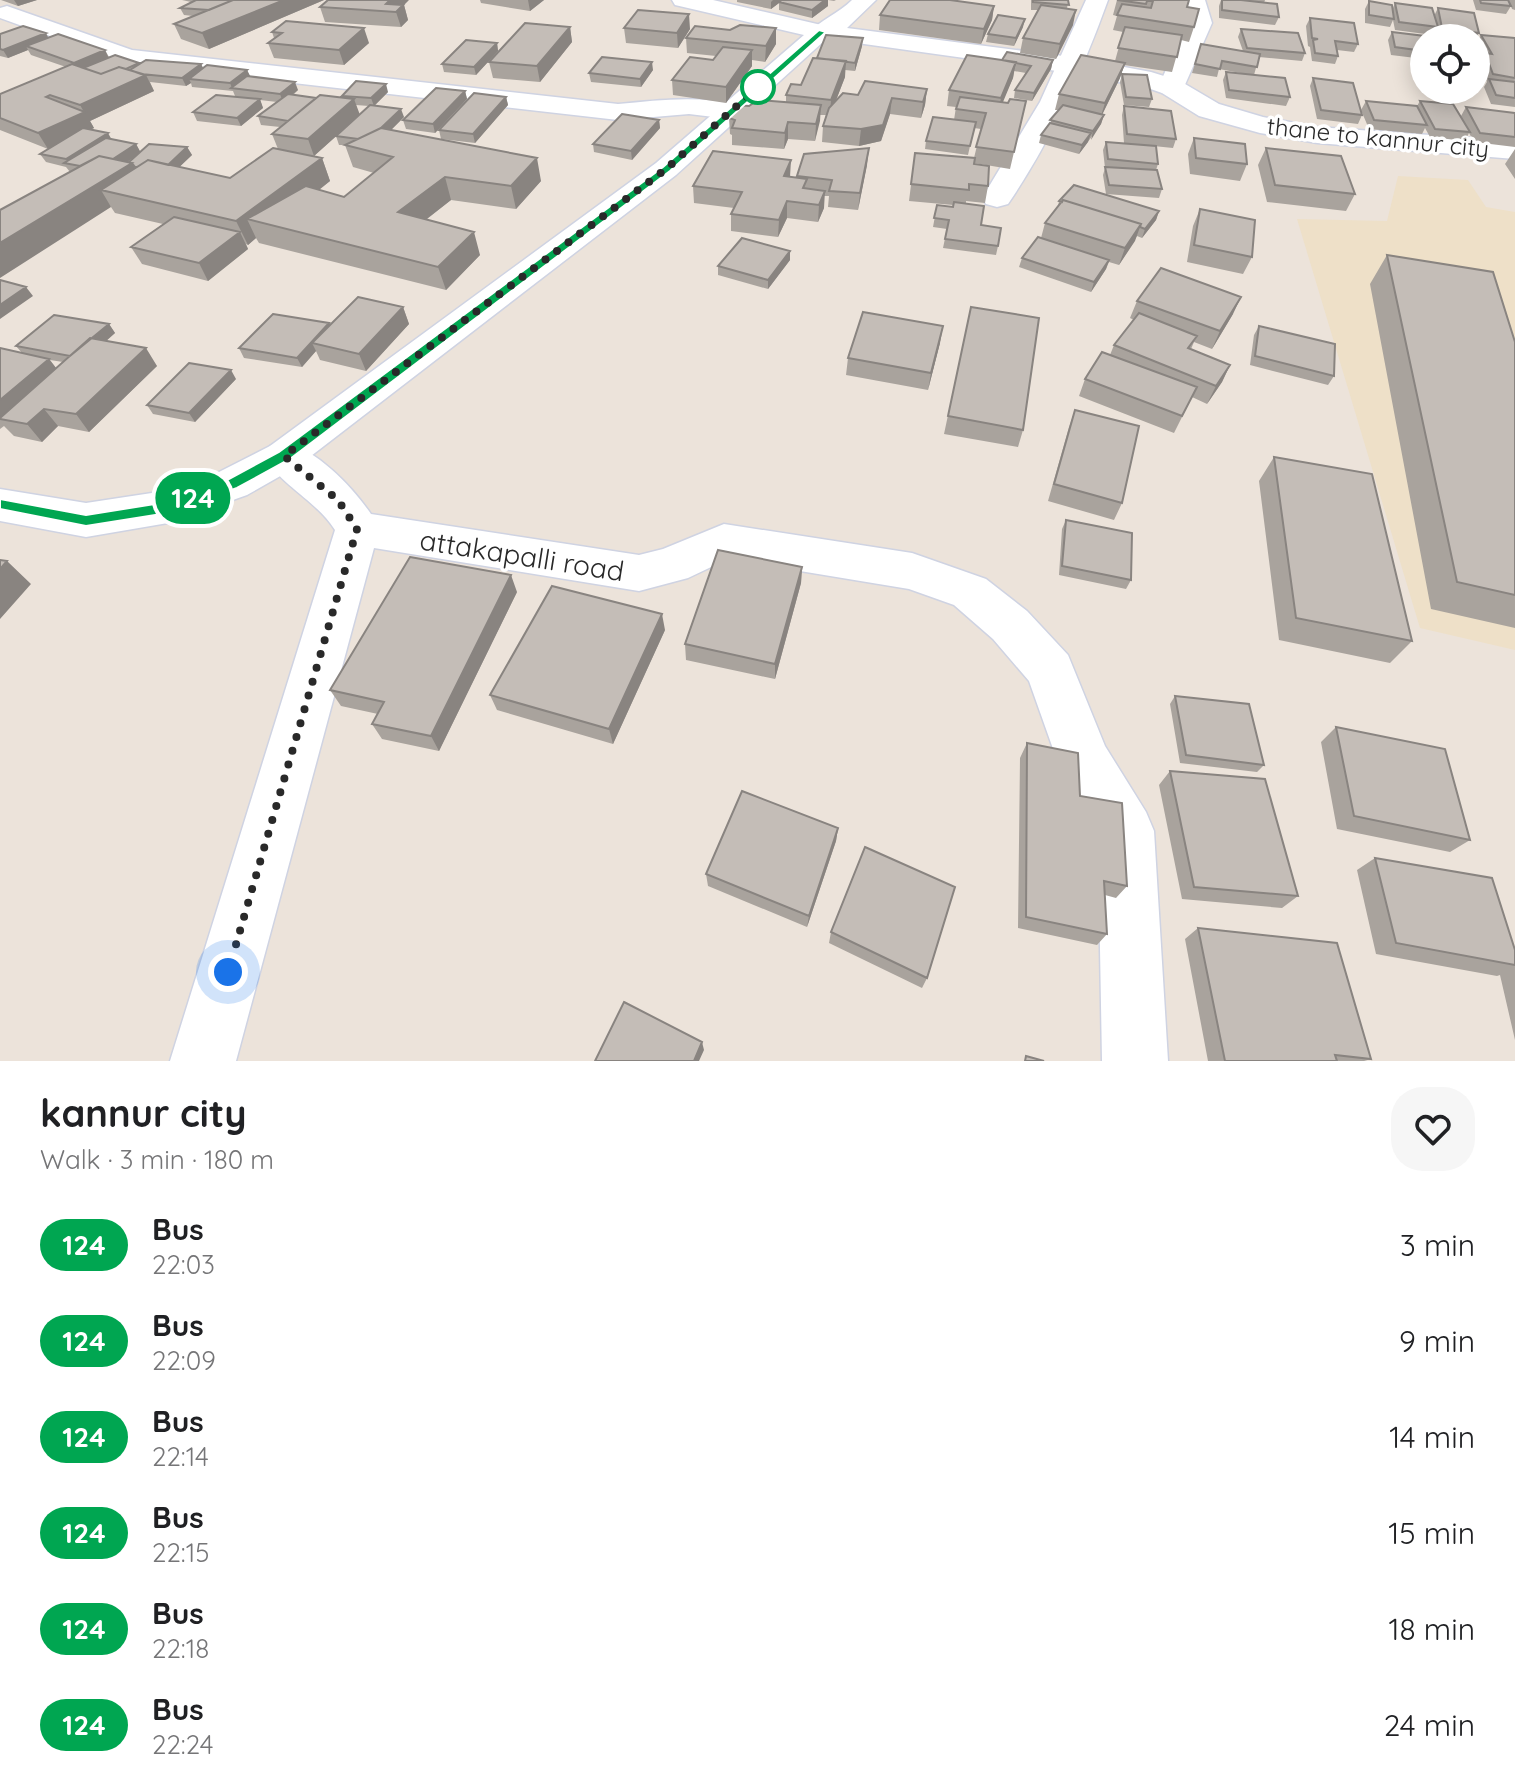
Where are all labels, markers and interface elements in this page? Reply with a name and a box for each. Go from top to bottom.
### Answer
map controls [1410,24,1490,104]
button: locate [1410,24,1490,104]
unlabelled marker [741,70,775,104]
street label: thane to kannur city [1265,110,1491,164]
line badge: 124 [147,472,239,524]
text: 124 [171,480,215,515]
street label: attakapalli road [417,522,627,588]
your location [208,952,248,992]
button: heart [1391,1087,1475,1171]
text: kannur city [40,1089,247,1137]
text: Walk · 3 min · 180 m [40,1143,274,1176]
text: Bus [152,1210,204,1248]
text: 3 min [1400,1226,1475,1264]
text: 124 [62,1227,106,1262]
text: 22:03 [152,1248,215,1281]
text: Bus [152,1306,204,1344]
text: 9 min [1399,1322,1475,1360]
text: 124 [62,1323,106,1358]
text: 22:09 [152,1344,216,1377]
text: Bus [152,1402,204,1440]
text: 14 min [1389,1418,1475,1456]
text: 124 [62,1419,106,1454]
text: 22:14 [152,1440,209,1473]
text: Bus [152,1498,204,1536]
text: 15 min [1388,1514,1475,1552]
text: 124 [62,1515,106,1550]
text: 22:15 [152,1536,209,1569]
text: Bus [152,1594,204,1632]
text: 18 min [1388,1610,1475,1648]
text: 124 [62,1611,106,1646]
text: 22:18 [152,1632,209,1665]
text: Bus [152,1690,204,1728]
text: 24 min [1384,1706,1475,1744]
text: 124 [62,1707,106,1742]
text: 22:24 [152,1728,213,1761]

